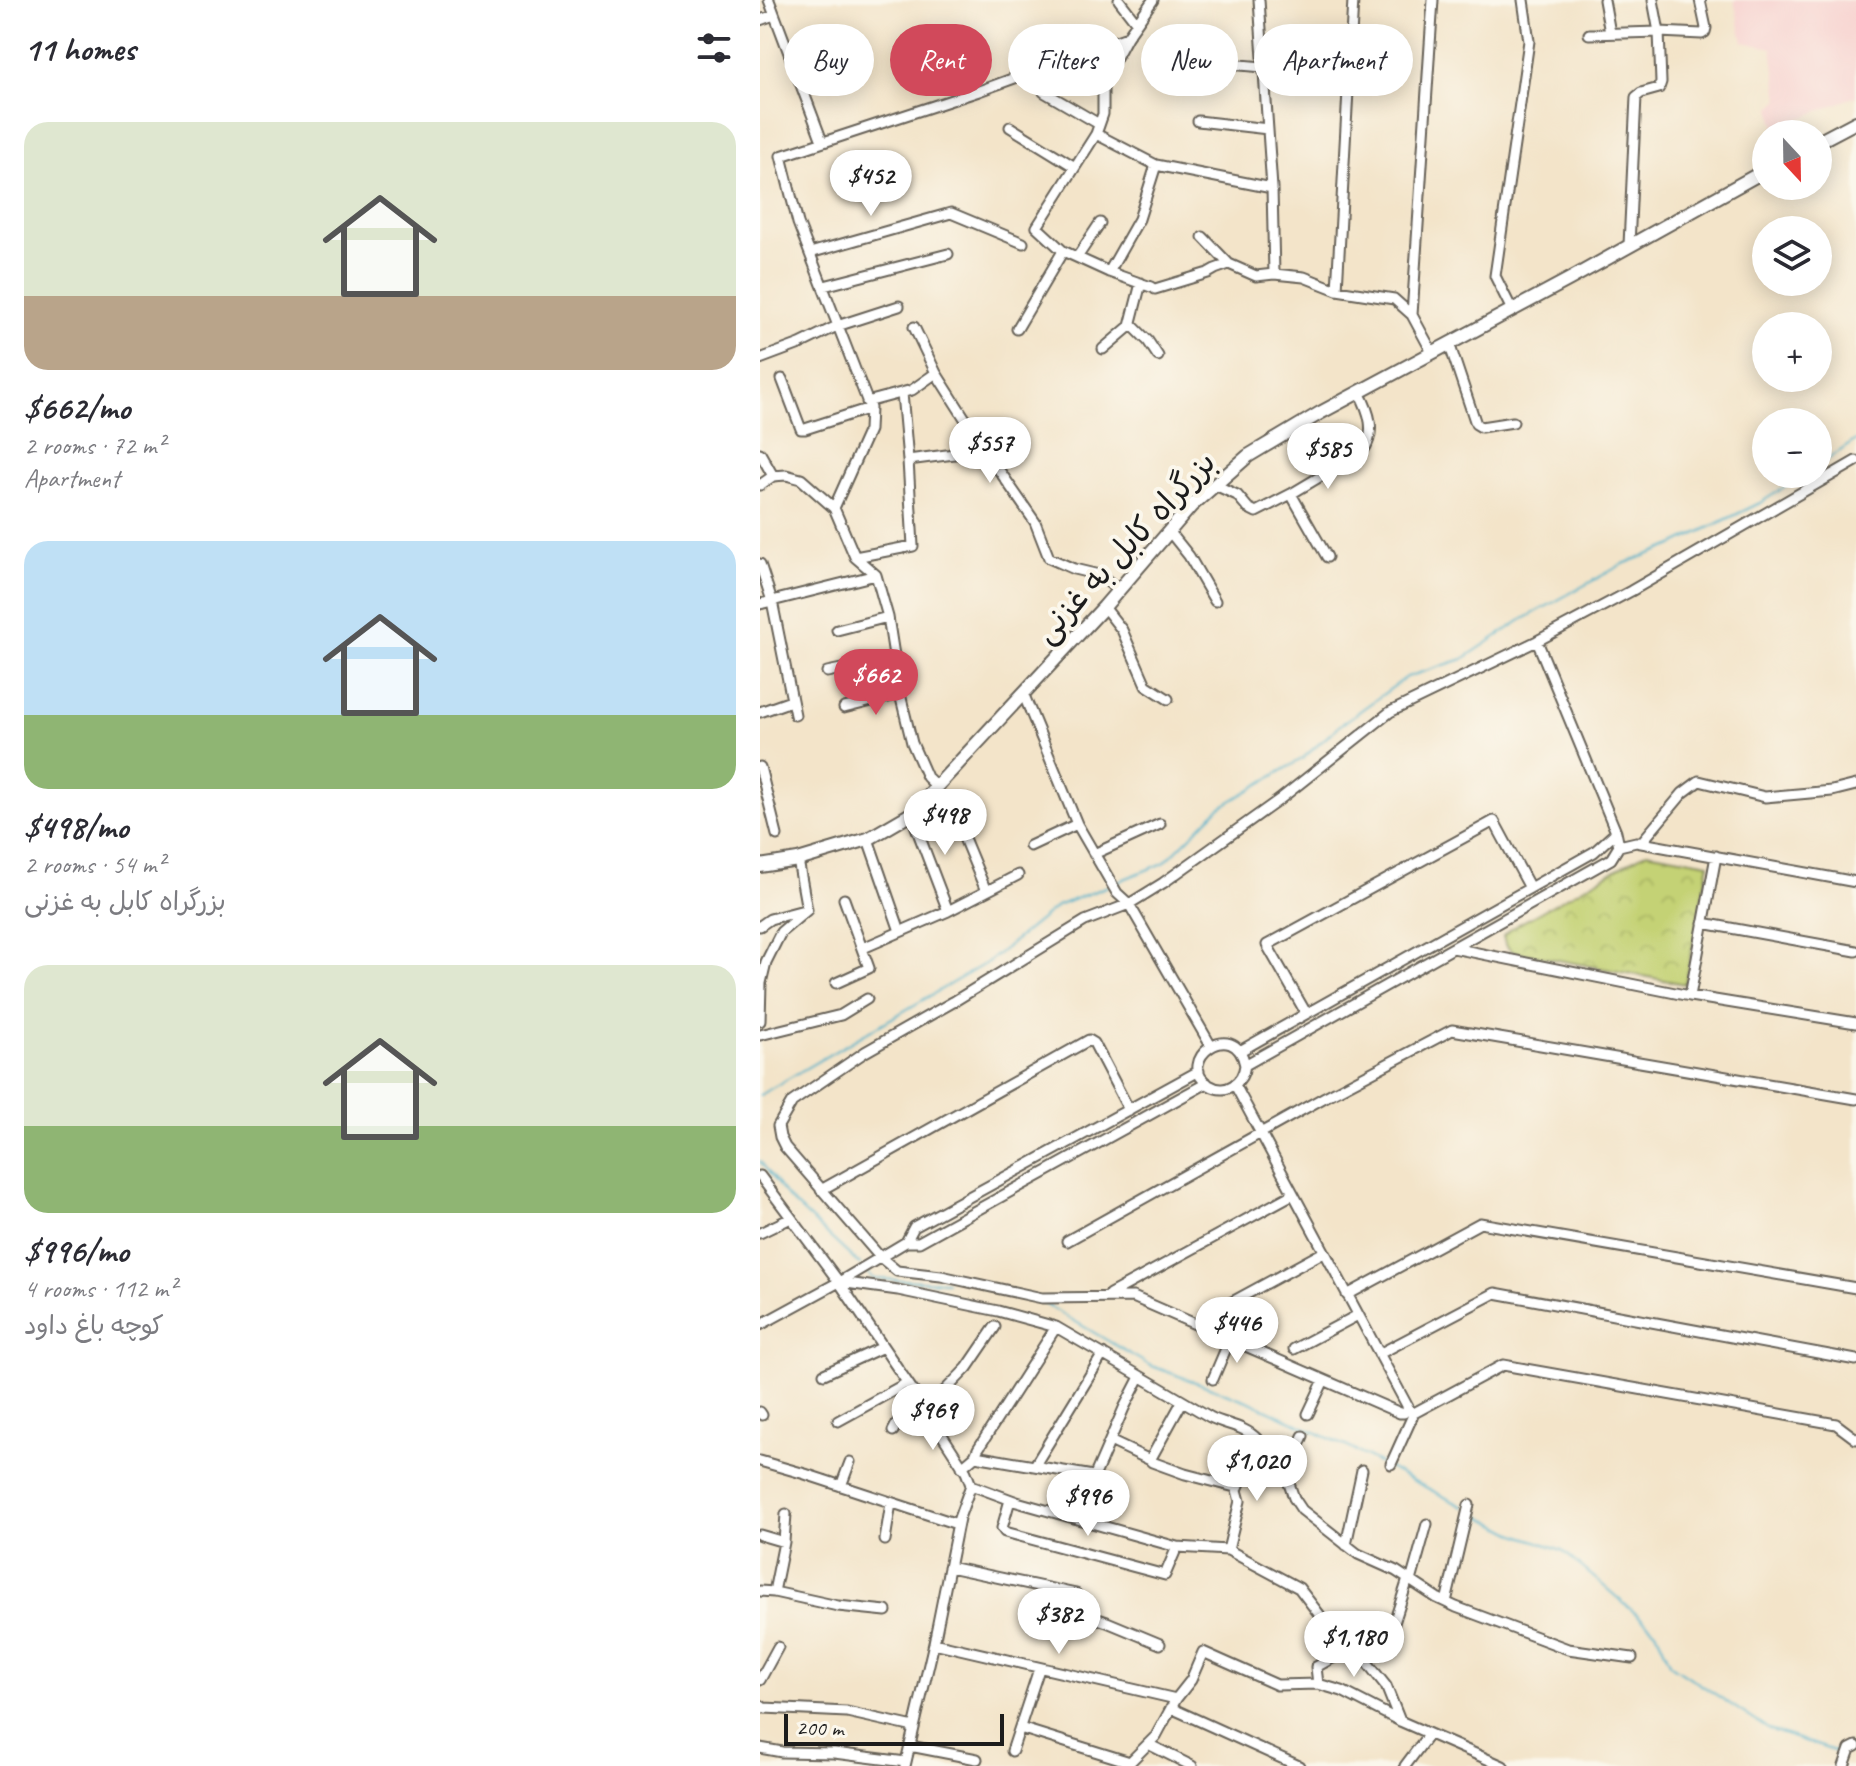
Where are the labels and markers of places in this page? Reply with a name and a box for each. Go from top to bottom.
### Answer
pin: $452 [824,150,918,218]
pin: $557 [943,417,1037,485]
pin: $585 [1281,423,1375,491]
pin: $662 [829,649,923,717]
pin: $498 [898,789,992,857]
pin: $446 [1190,1297,1284,1365]
pin: $969 [886,1384,980,1452]
pin: $1,020 [1192,1435,1322,1503]
pin: $996 [1041,1470,1135,1538]
pin: $382 [1012,1588,1106,1656]
pin: $1,180 [1289,1611,1419,1679]

